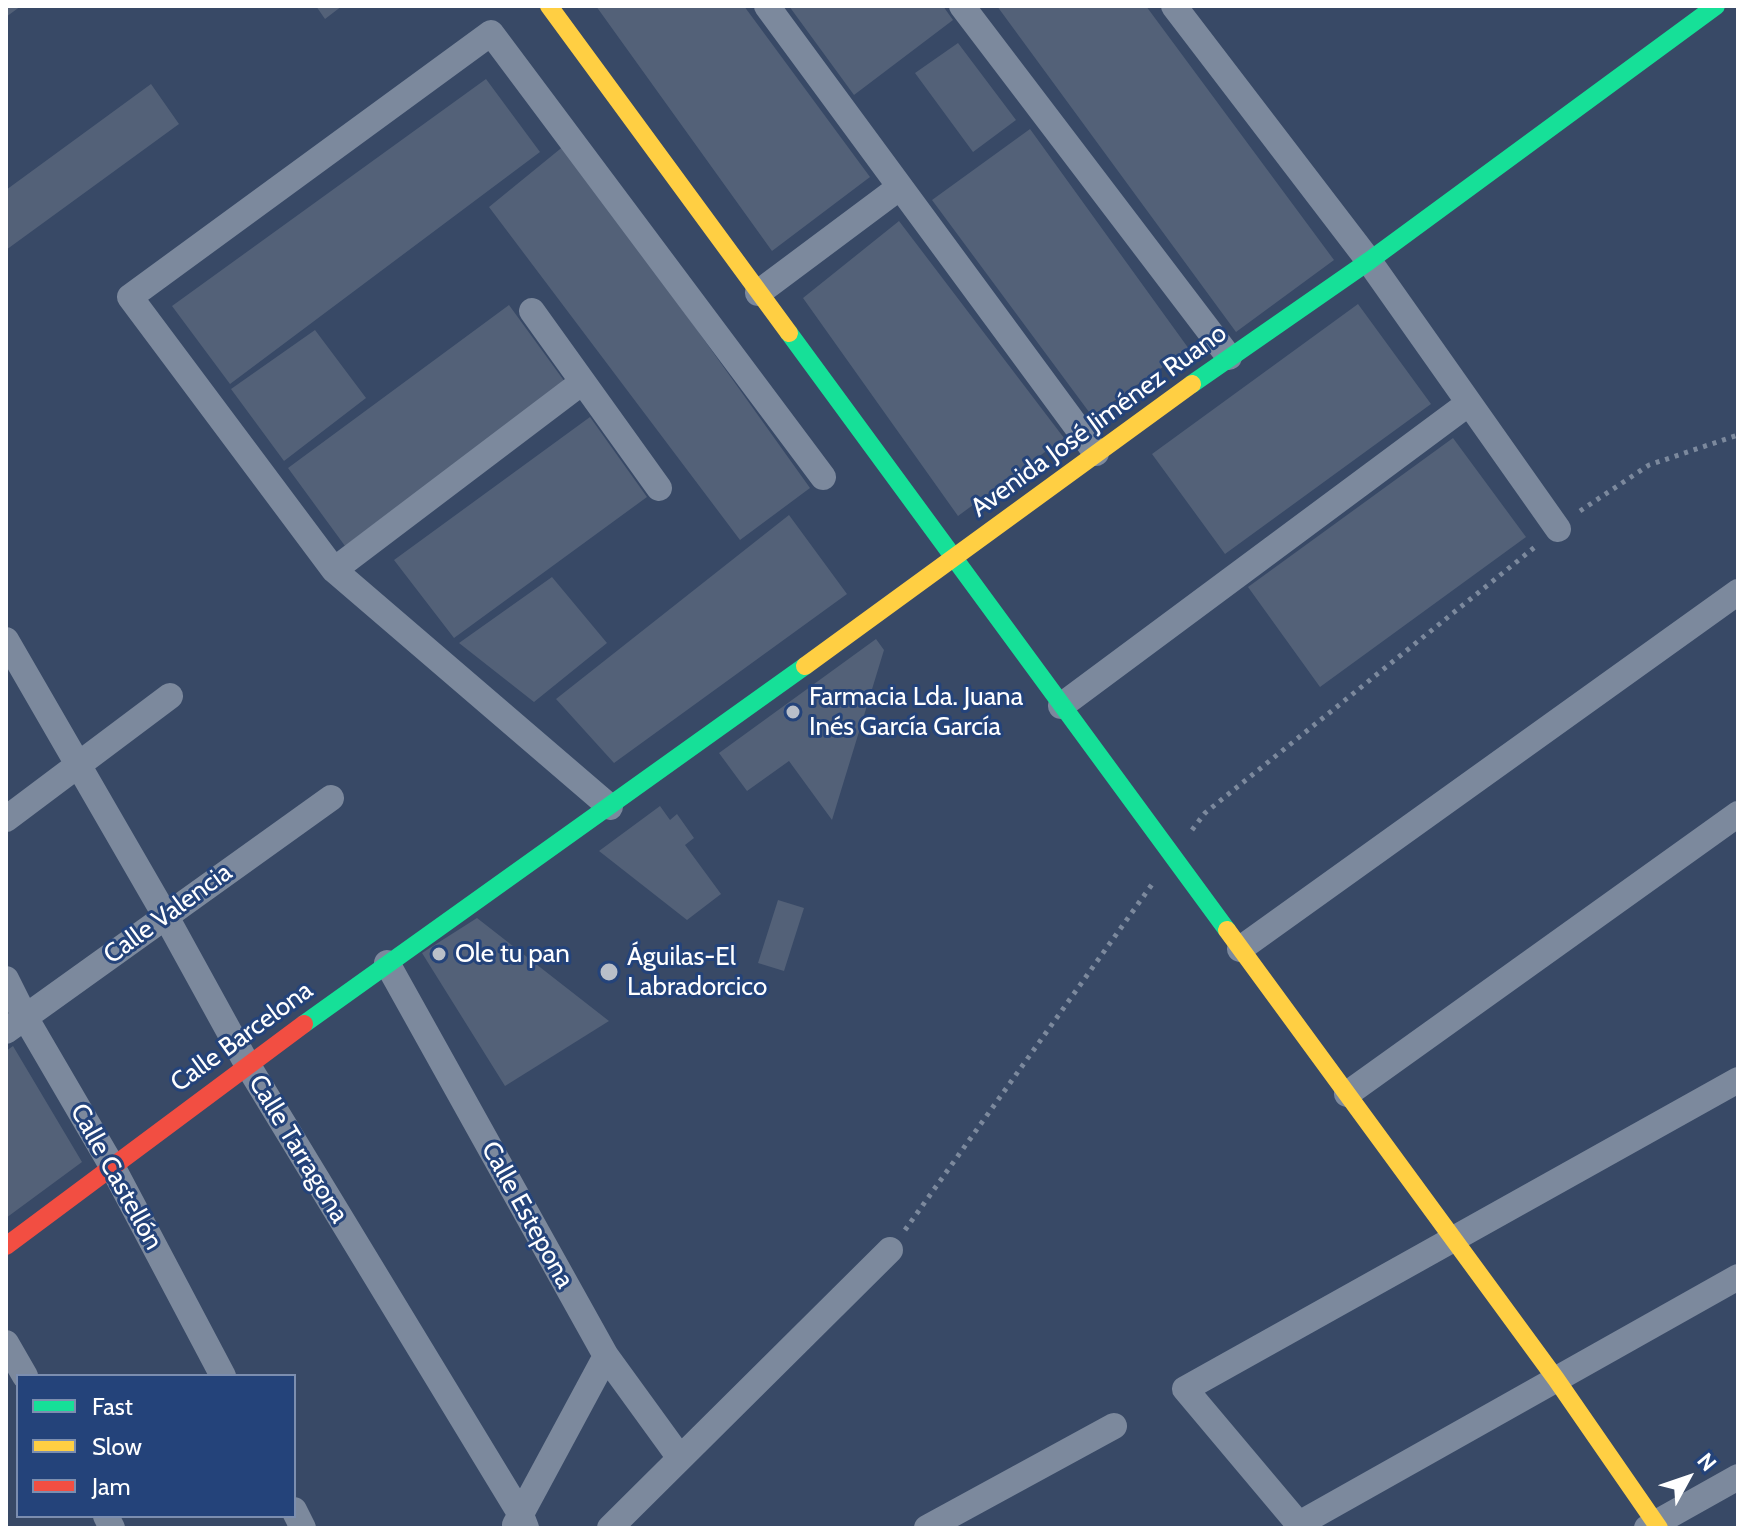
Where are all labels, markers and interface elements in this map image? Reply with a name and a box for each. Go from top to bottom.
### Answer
street label: Avenida José Jiménez Ruano [965,318,1233,524]
place label: Farmacia Lda. Juana Inés García García [809,681,1023,742]
marker: Farmacia Lda. Juana Inés García García [784,703,802,721]
street label: Calle Valencia [98,857,238,971]
place label: Ole tu pan [455,938,570,970]
place label: Águilas-El Labradorcico [627,941,767,1002]
marker: Ole tu pan [430,945,448,963]
marker: Águilas-El Labradorcico [598,961,620,983]
street label: Calle Barcelona [165,975,319,1099]
street label: Calle Tarragona [241,1069,355,1229]
street label: Calle Castellón [63,1099,169,1255]
street label: Calle Estepona [474,1136,580,1294]
legend [16,1374,296,1518]
text: Fast [92,1392,133,1421]
text: Slow [92,1432,142,1461]
north arrow [1648,1438,1728,1518]
text: N [1691,1448,1722,1477]
text: Jam [92,1472,130,1501]

